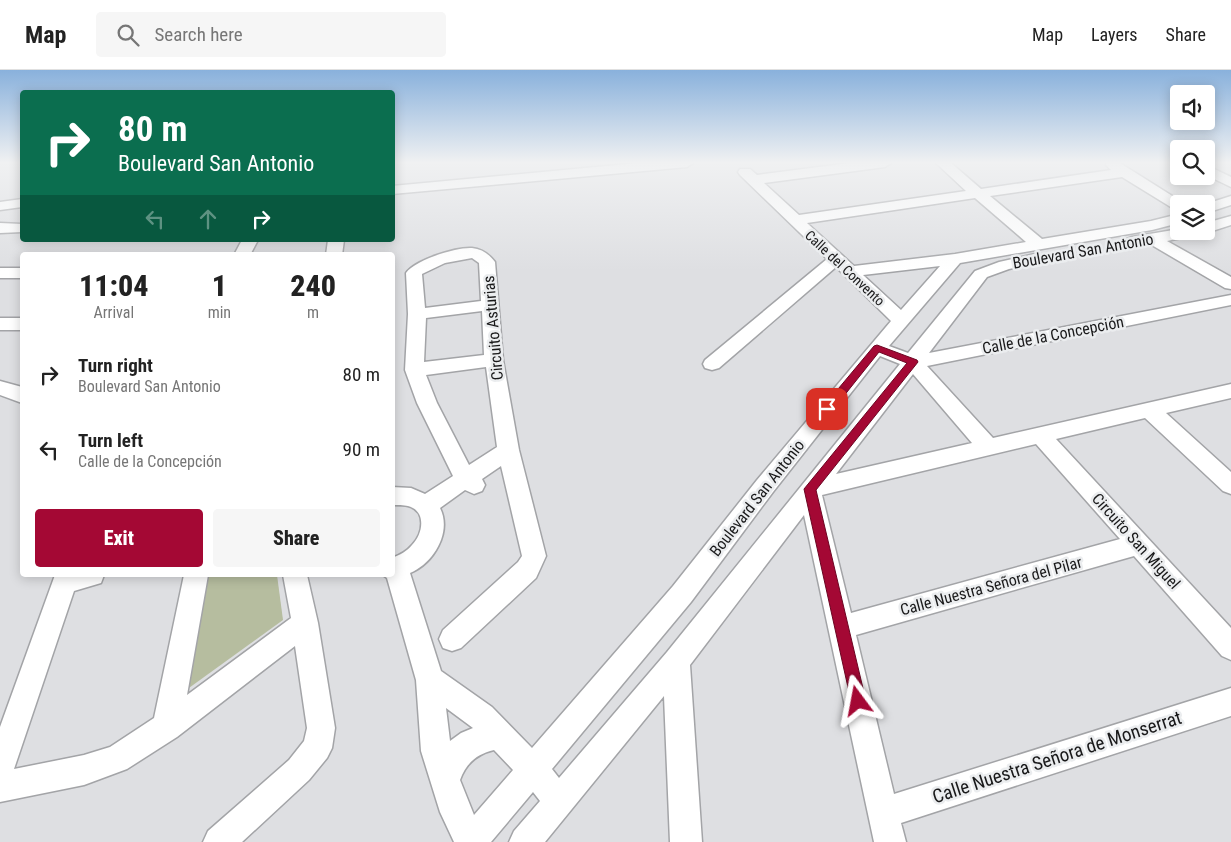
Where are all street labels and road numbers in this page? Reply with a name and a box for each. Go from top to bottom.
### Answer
street label: Calle del Convento [802,227,888,309]
street label: Boulevard San Antonio [1011,229,1155,273]
street label: Circuito Asturias [479,275,507,381]
street label: Calle de la Concepción [981,312,1125,358]
street label: Boulevard San Antonio [706,436,808,560]
street label: Circuito San Miguel [1088,489,1184,593]
street label: Calle Nuestra Señora del Pilar [898,553,1084,619]
street label: Calle Nuestra Señora de Monserrat [930,706,1184,808]

